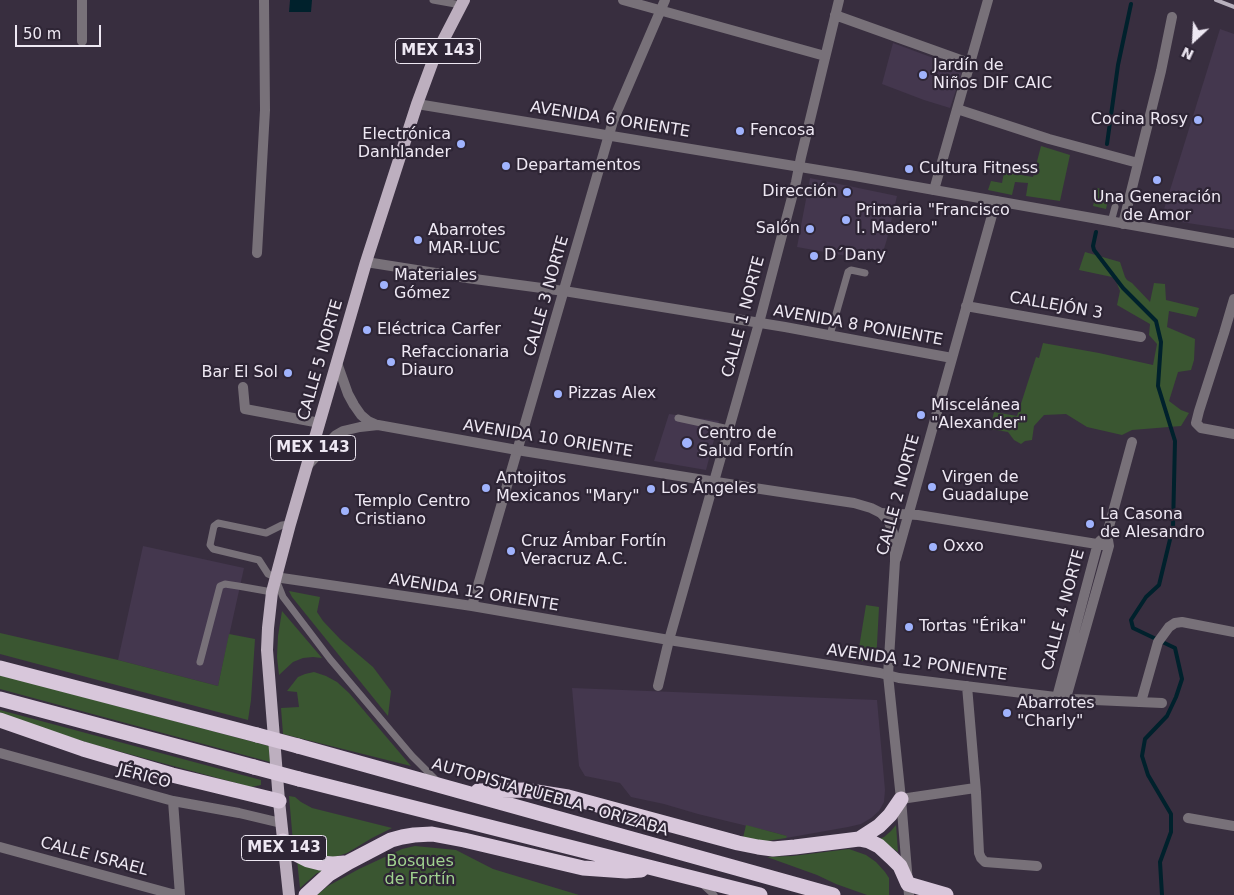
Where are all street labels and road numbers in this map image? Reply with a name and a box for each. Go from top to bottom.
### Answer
road number: MEX 143 [396,38,480,64]
street label: AVENIDA 6 ORIENTE [529,98,691,142]
street label: CALLE 3 NORTE [521,233,573,359]
street label: CALLE 1 NORTE [719,254,769,380]
street label: CALLEJÓN 3 [1008,288,1104,324]
street label: CALLE 5 NORTE [295,297,347,423]
street label: AVENIDA 8 PONIENTE [772,302,944,350]
street label: AVENIDA 10 ORIENTE [462,416,634,462]
street label: CALLE 2 NORTE [874,432,924,558]
road number: MEX 143 [270,436,356,460]
street label: CALLE 4 NORTE [1039,547,1089,673]
street label: AVENIDA 12 ORIENTE [388,570,560,616]
street label: AVENIDA 12 PONIENTE [826,641,1008,685]
street label: AUTOPISTA PUEBLA - ORIZABA [430,755,670,841]
street label: JÉRICO [115,761,173,793]
street label: CALLE ISRAEL [38,833,150,881]
road number: MEX 143 [242,836,326,860]

